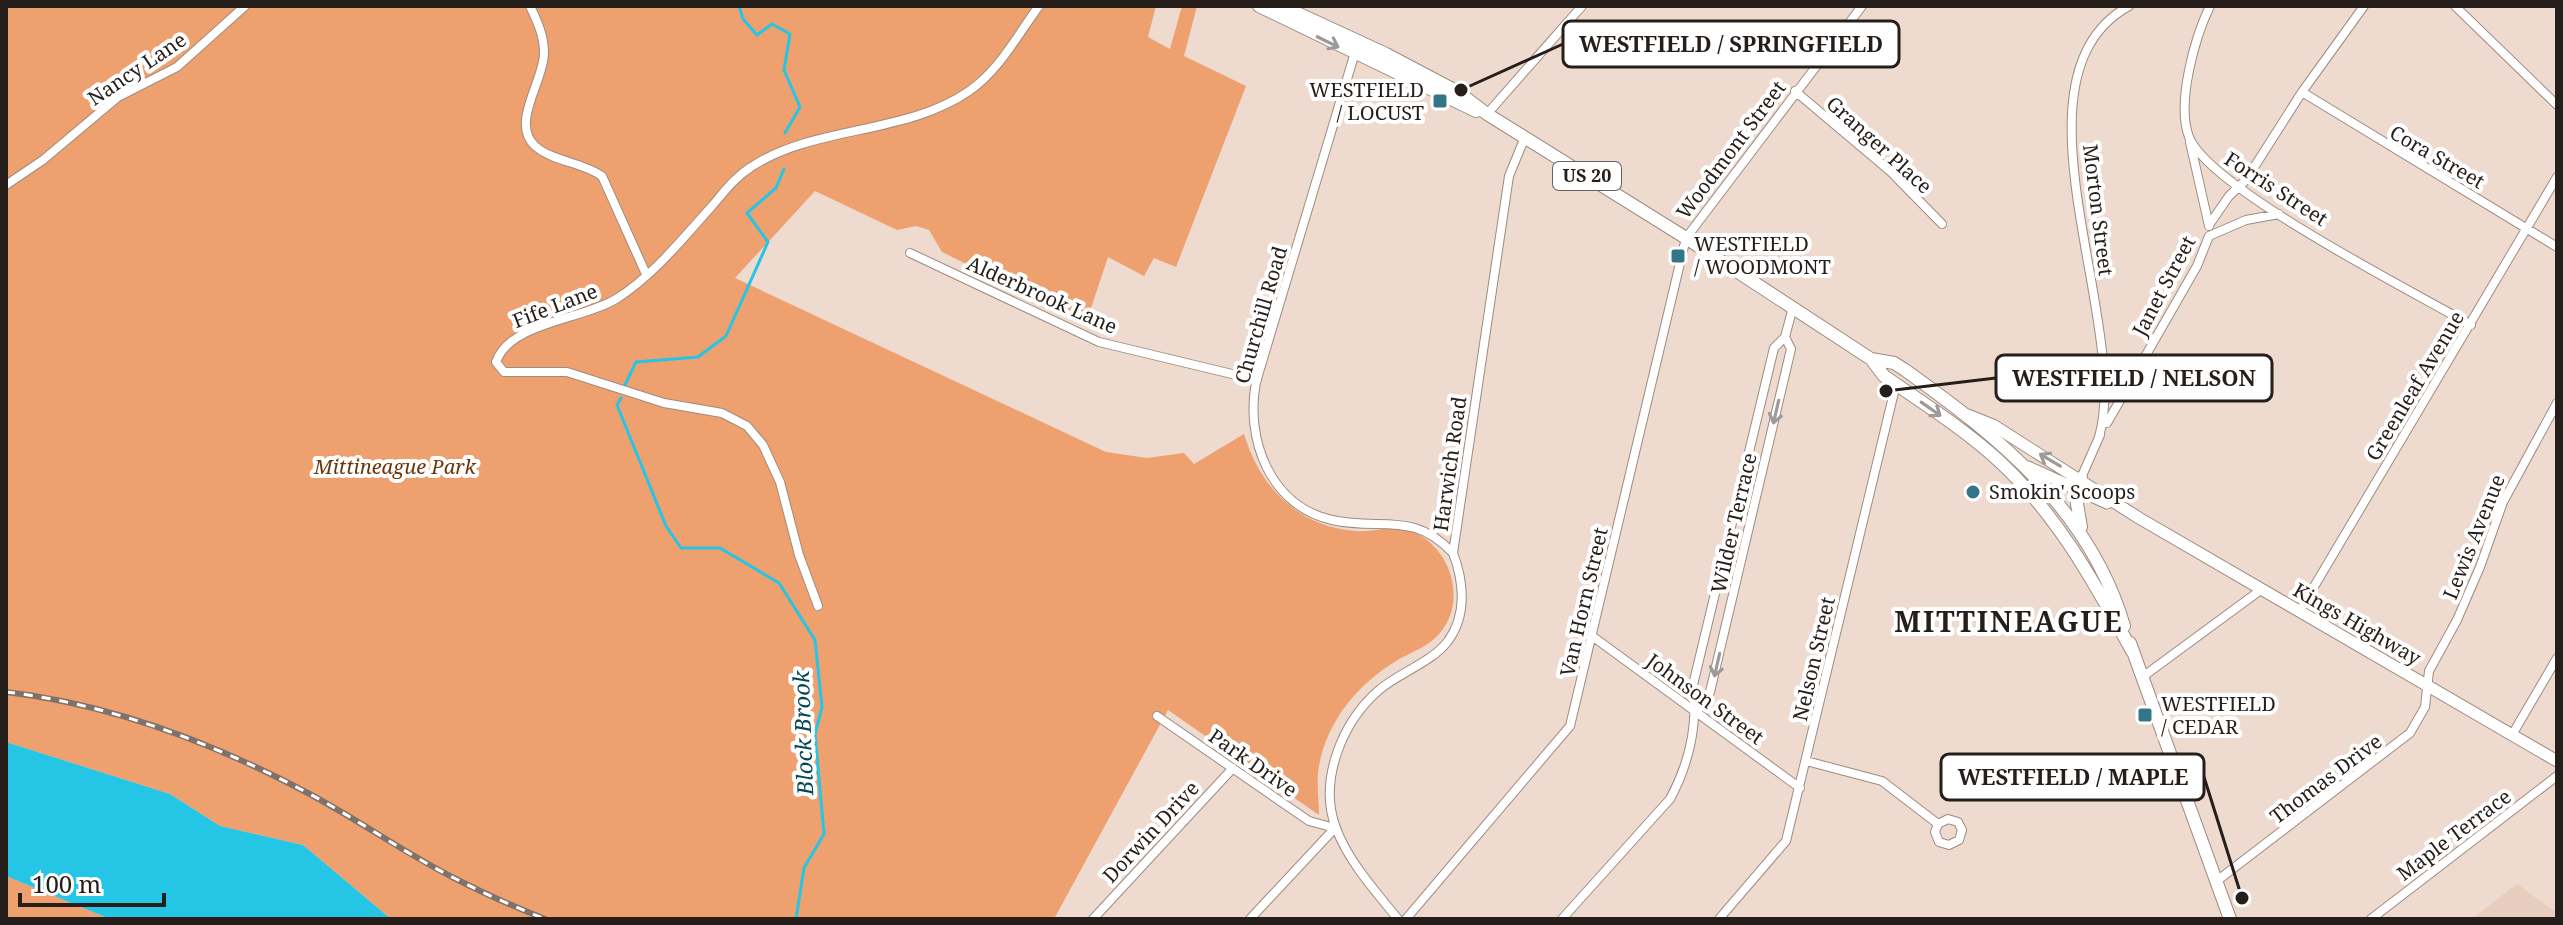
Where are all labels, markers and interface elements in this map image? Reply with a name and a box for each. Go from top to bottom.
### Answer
callout: WESTFIELD / SPRINGFIELD [1563,21,1899,67]
street label: Nancy Lane [82,26,191,111]
text: WESTFIELD / SPRINGFIELD [1579,28,1883,58]
one-way arrow [1316,34,1340,50]
street label: Woodmont Street [1670,75,1791,224]
place label: WESTFIELD / LOCUST [1309,76,1424,126]
street label: Granger Place [1821,90,1938,199]
marker: WESTFIELD / LOCUST [1431,92,1449,110]
street label: Cora Street [2385,119,2490,195]
street label: Morton Street [2077,143,2120,277]
street label: Forris Street [2220,145,2333,232]
road number: US 20 [1553,162,1621,190]
place label: WESTFIELD / WOODMONT [1694,230,1831,280]
street label: Janet Street [2125,231,2201,342]
street label: Churchill Road [1228,243,1293,387]
marker: WESTFIELD / WOODMONT [1669,247,1687,265]
street label: Alderbrook Lane [963,249,1122,340]
street label: Fife Lane [509,277,601,334]
street label: Greenleaf Avenue [2359,306,2470,466]
callout: WESTFIELD / NELSON [1996,355,2272,401]
text: WESTFIELD / NELSON [2012,362,2256,392]
street label: Harwich Road [1427,395,1472,533]
one-way arrow [1768,399,1783,424]
one-way arrow [1919,400,1941,417]
street label: Wilder Terrace [1704,450,1763,596]
one-way arrow [2039,451,2062,467]
park label: Mittineague Park [313,453,477,480]
street label: Lewis Avenue [2436,470,2511,603]
place label: Smokin' Scoops [1989,478,2135,505]
marker: Smokin' Scoops [1964,483,1982,501]
street label: Van Horn Street [1553,525,1614,679]
street label: Kings Highway [2288,576,2427,671]
street label: Nelson Street [1786,594,1841,724]
district label: MITTINEAGUE [1894,602,2124,640]
street label: Johnson Street [1640,646,1769,750]
one-way arrow [1708,652,1723,677]
water label: Block Brook [785,669,819,797]
place label: WESTFIELD / CEDAR [2161,690,2276,740]
marker: WESTFIELD / CEDAR [2136,706,2154,724]
street label: Park Drive [1204,722,1303,803]
street label: Thomas Drive [2264,728,2387,830]
callout: WESTFIELD / MAPLE [1941,754,2204,800]
text: WESTFIELD / MAPLE [1958,761,2188,791]
street label: Dorwin Drive [1096,775,1205,888]
street label: Maple Terrace [2391,783,2516,886]
scale bar [20,857,164,907]
text: 100 m [32,867,101,900]

